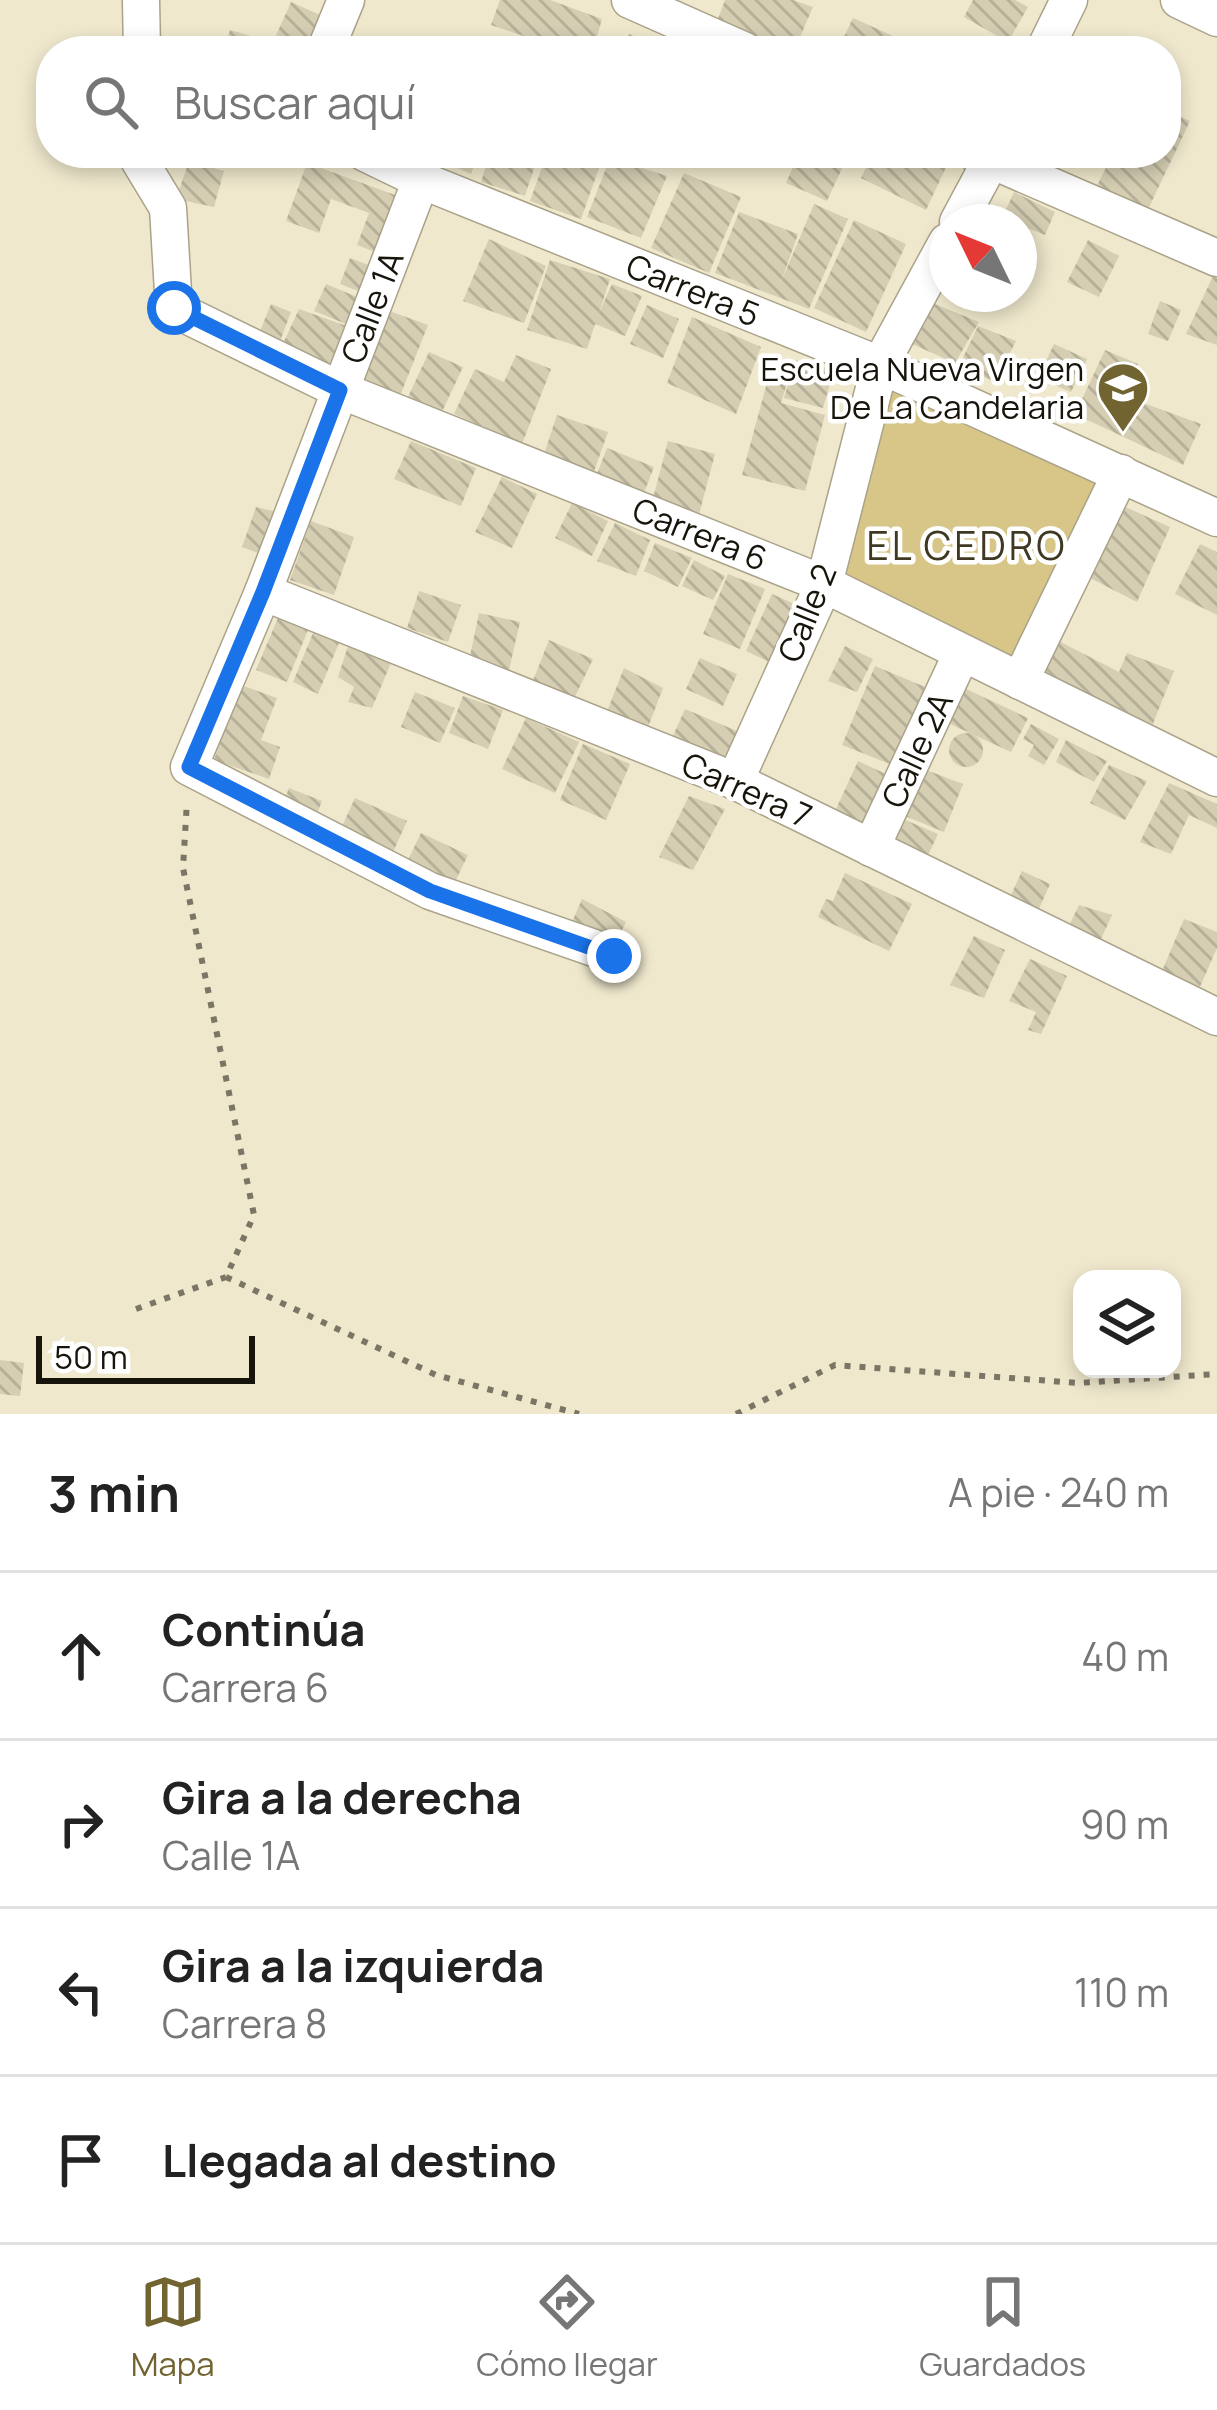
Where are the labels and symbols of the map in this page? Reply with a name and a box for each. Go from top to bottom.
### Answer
north arrow [929,204,1037,312]
street label: Carrera 5 [620,242,766,337]
street label: Calle 1A [330,244,414,370]
route start [147,281,201,335]
place label: Escuela Nueva Virgen De La Candelaria [760,346,1084,429]
school or university icon: Escuela Nueva Virgen De La Candelaria [1095,360,1151,434]
street label: Carrera 6 [626,486,774,581]
district label: EL CEDRO [866,518,1068,572]
street label: Calle 2 [767,557,847,669]
street label: Calle 2A [870,685,963,815]
street label: Carrera 7 [675,741,819,838]
route end [587,929,641,983]
scale bar [36,1330,255,1383]

